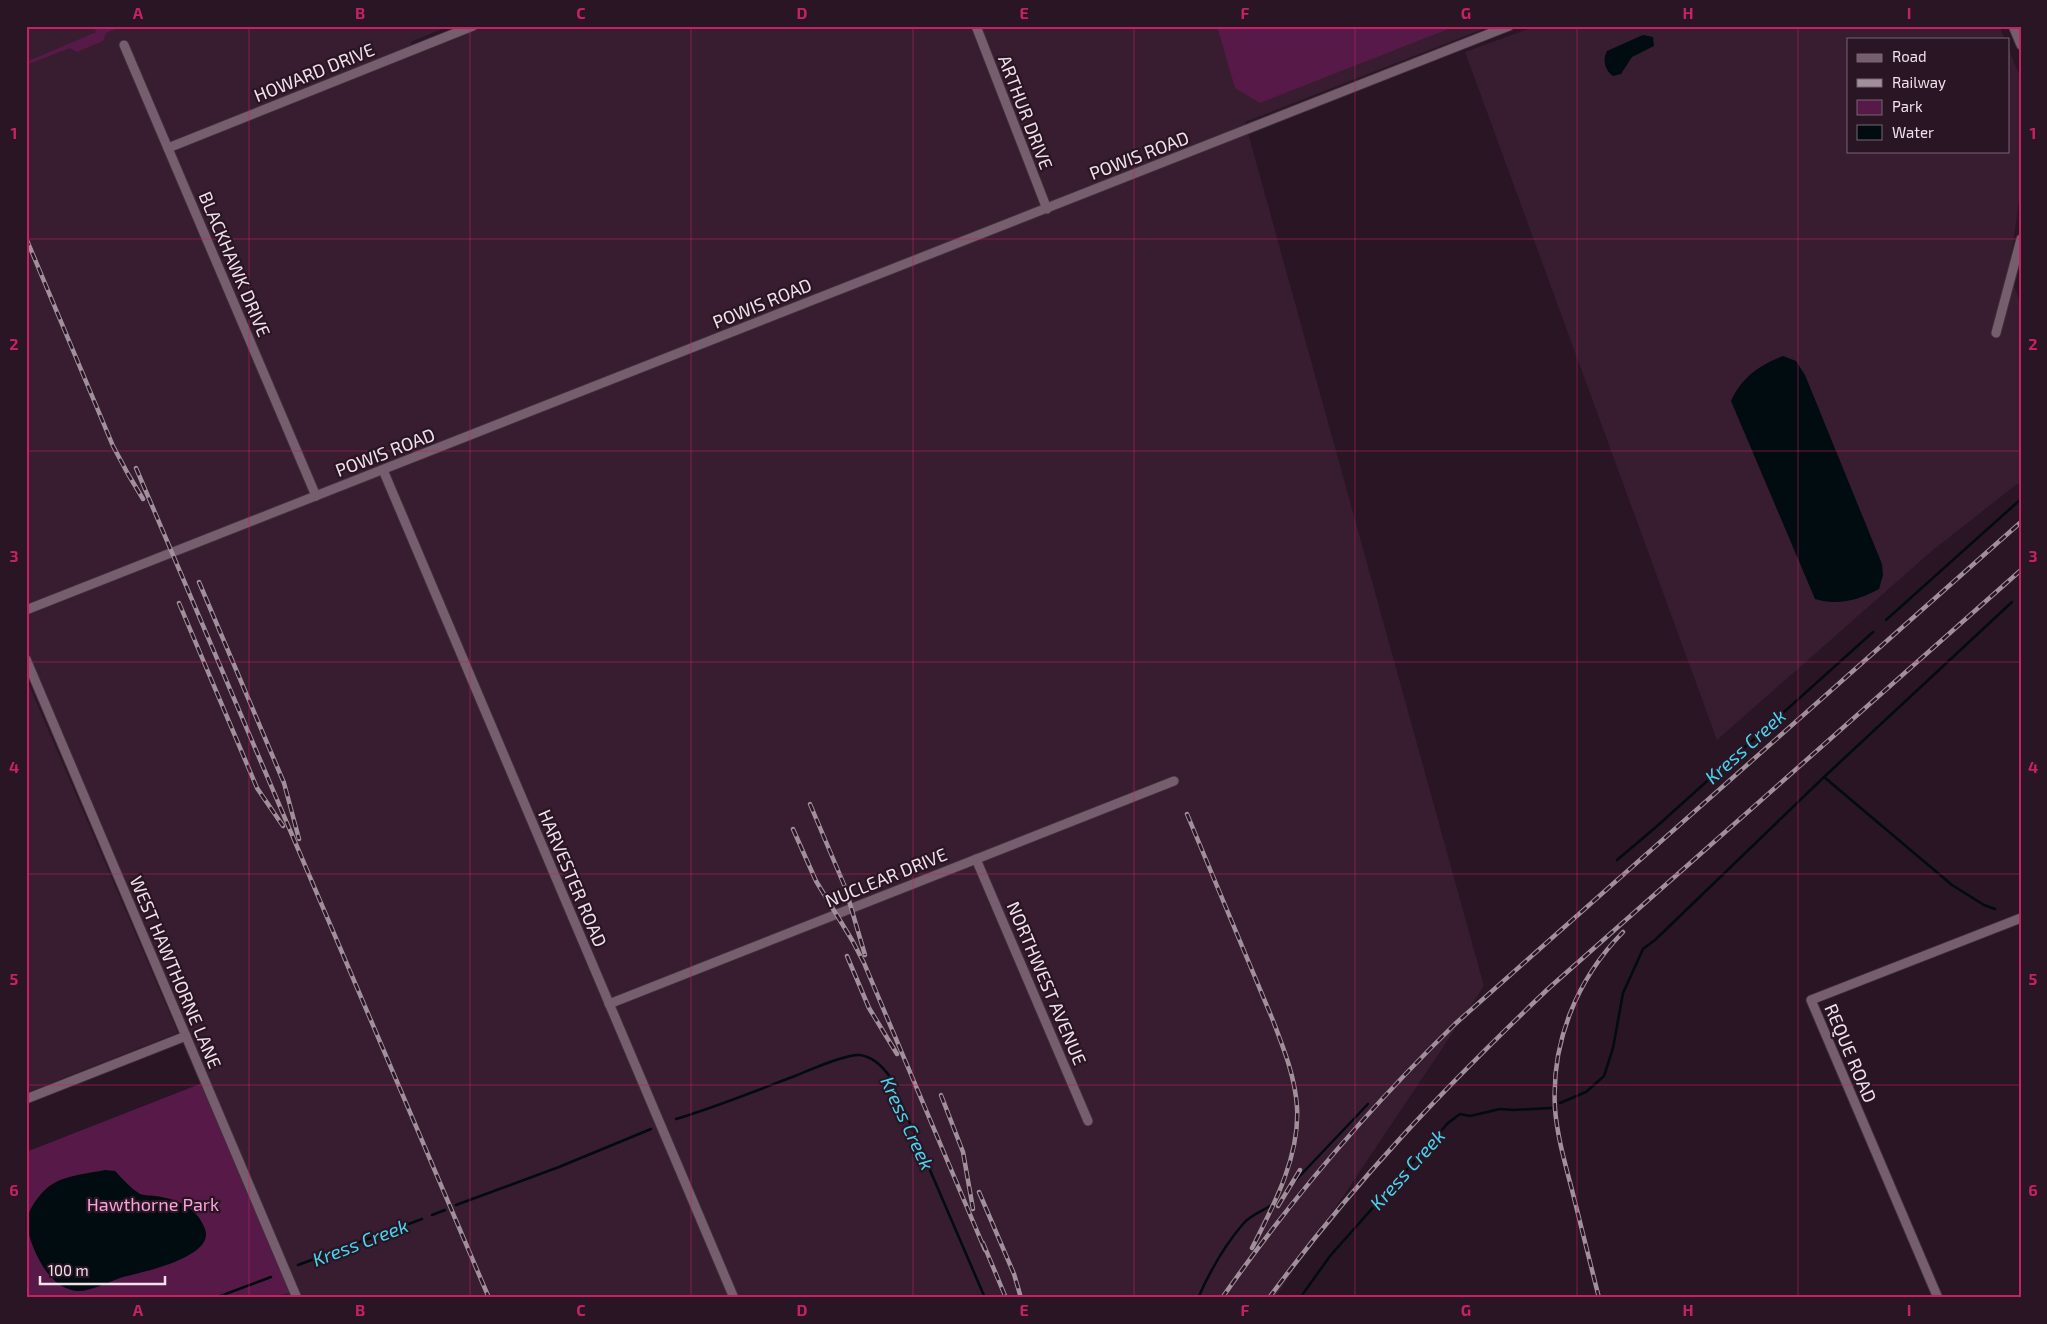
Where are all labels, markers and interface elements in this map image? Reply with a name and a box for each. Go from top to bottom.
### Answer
text: A [133,3,144,22]
text: B [355,3,365,22]
text: C [576,3,586,22]
text: D [797,3,808,22]
text: E [1019,3,1029,22]
text: F [1241,3,1250,22]
text: G [1461,3,1471,22]
text: H [1682,3,1694,22]
text: I [1907,3,1911,22]
street label: HOWARD DRIVE [251,38,377,106]
legend [1847,38,2010,152]
text: Road [1892,47,1927,65]
street label: ARTHUR DRIVE [994,52,1058,172]
text: Railway [1892,73,1946,91]
text: Park [1892,97,1923,115]
text: 1 [11,123,17,142]
text: Water [1892,123,1934,141]
text: 1 [2030,123,2036,142]
street label: POWIS ROAD [1086,126,1192,184]
street label: BLACKHAWK DRIVE [194,188,276,340]
street label: POWIS ROAD [709,273,815,333]
text: 2 [9,334,19,353]
text: 2 [2028,334,2038,353]
street label: POWIS ROAD [332,423,438,481]
text: 3 [9,546,19,565]
text: 3 [2028,546,2038,565]
water label: Kress Creek [1700,704,1790,788]
text: 4 [9,757,19,776]
text: 4 [2028,757,2038,776]
street label: HARVESTER ROAD [534,806,612,950]
street label: NUCLEAR DRIVE [822,843,950,911]
street label: WEST HAWTHORNE LANE [125,873,227,1071]
street label: NORTHWEST AVENUE [1003,898,1091,1068]
text: 5 [10,969,19,988]
text: 5 [2029,969,2038,988]
street label: REQUE ROAD [1820,1000,1882,1106]
water label: Kress Creek [876,1072,940,1174]
water label: Kress Creek [1365,1124,1449,1214]
text: 6 [9,1180,19,1199]
text: 6 [2028,1180,2038,1199]
park label: Hawthorne Park [87,1193,219,1215]
water label: Kress Creek [309,1213,411,1271]
scale bar [40,1254,165,1286]
text: 100 m [48,1261,89,1279]
text: A [133,1300,144,1319]
text: B [355,1300,365,1319]
text: C [576,1300,586,1319]
text: D [797,1300,808,1319]
text: E [1019,1300,1029,1319]
text: F [1241,1300,1250,1319]
text: G [1461,1300,1471,1319]
text: H [1682,1300,1694,1319]
text: I [1907,1300,1911,1319]

